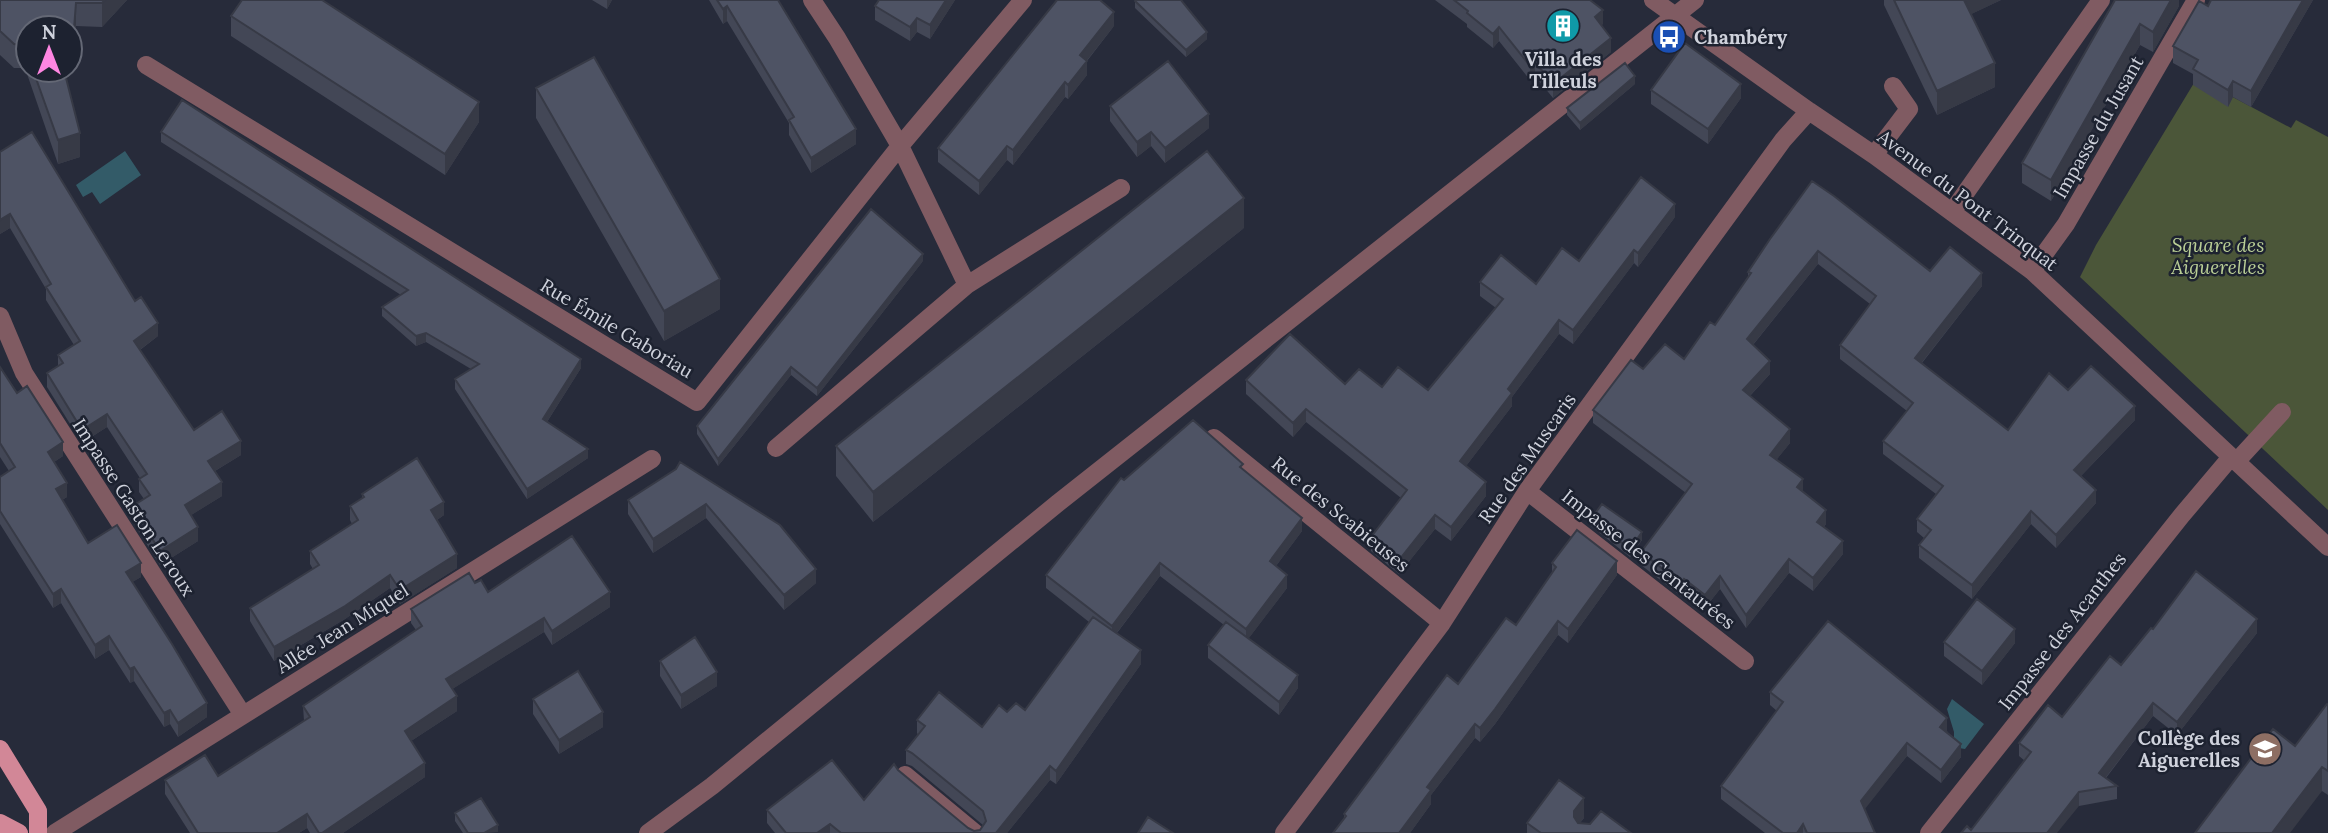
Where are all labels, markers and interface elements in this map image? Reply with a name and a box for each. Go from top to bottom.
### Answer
building icon: Villa des Tilleuls [1544,7,1582,45]
north arrow [14,14,84,84]
bus stop icon: Chambéry [1650,18,1688,56]
text: N [42,20,57,44]
place label: Chambéry [1694,25,1788,49]
place label: Villa des Tilleuls [1525,47,1601,93]
street label: Impasse du Jusant [2047,51,2149,203]
street label: Avenue du Pont Trinquat [1872,124,2063,276]
park label: Square des Aiguerelles [2170,233,2265,279]
street label: Rue Émile Gaboriau [536,273,698,383]
street label: Rue des Muscaris [1473,388,1581,528]
street label: Impasse Gaston Leroux [68,414,200,600]
street label: Rue des Scabieuses [1267,451,1415,577]
street label: Impasse des Centaurées [1558,484,1741,634]
street label: Impasse des Acanthes [1993,547,2131,715]
street label: Allée Jean Miquel [270,578,413,679]
place label: Collège des Aiguerelles [2138,726,2240,772]
school or university icon: Collège des Aiguerelles [2246,730,2284,768]

